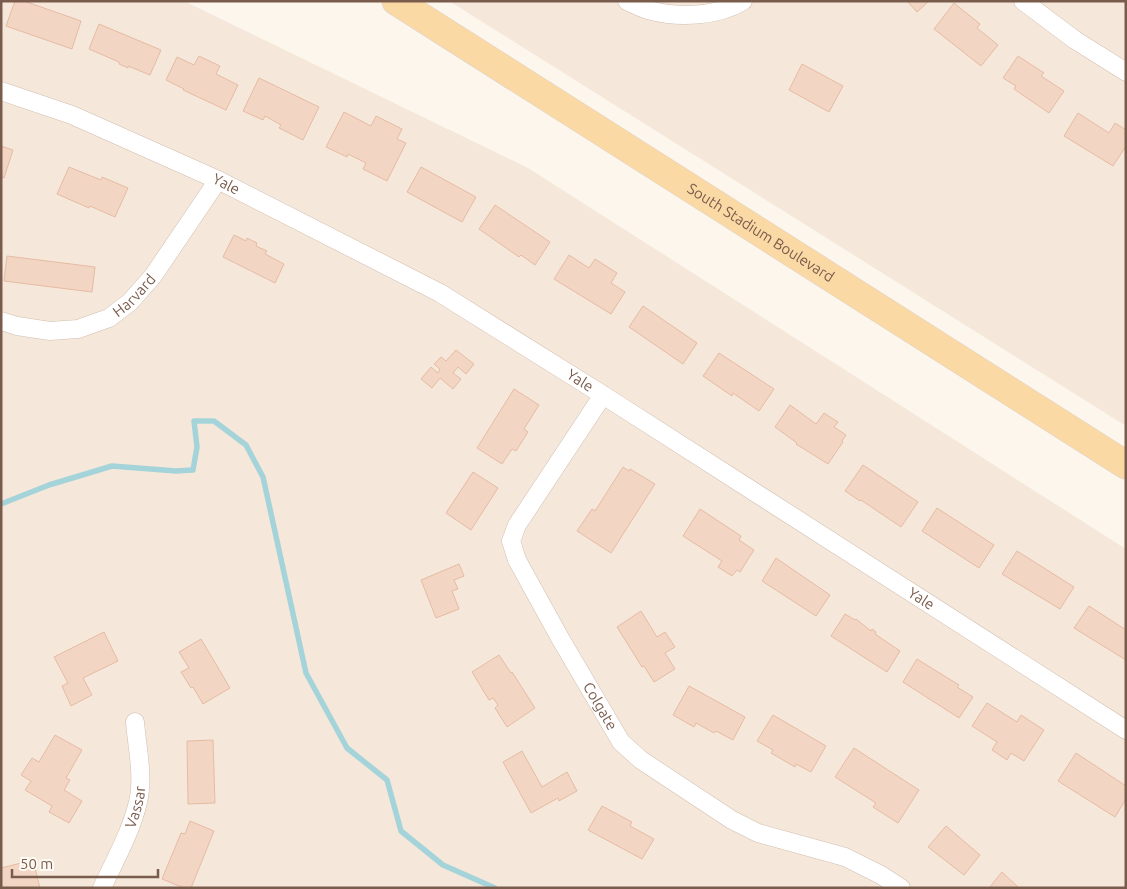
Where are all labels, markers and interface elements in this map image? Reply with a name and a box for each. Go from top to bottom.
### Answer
street label: Yale [210,170,243,198]
street label: South Stadium Boulevard [684,179,837,285]
street label: Harvard [109,270,159,320]
street label: Yale [564,366,597,395]
street label: Yale [905,584,938,613]
street label: Colgate [580,679,621,733]
street label: Vassar [121,785,148,831]
scale bar [12,846,159,878]
text: 50 m [20,855,53,872]

